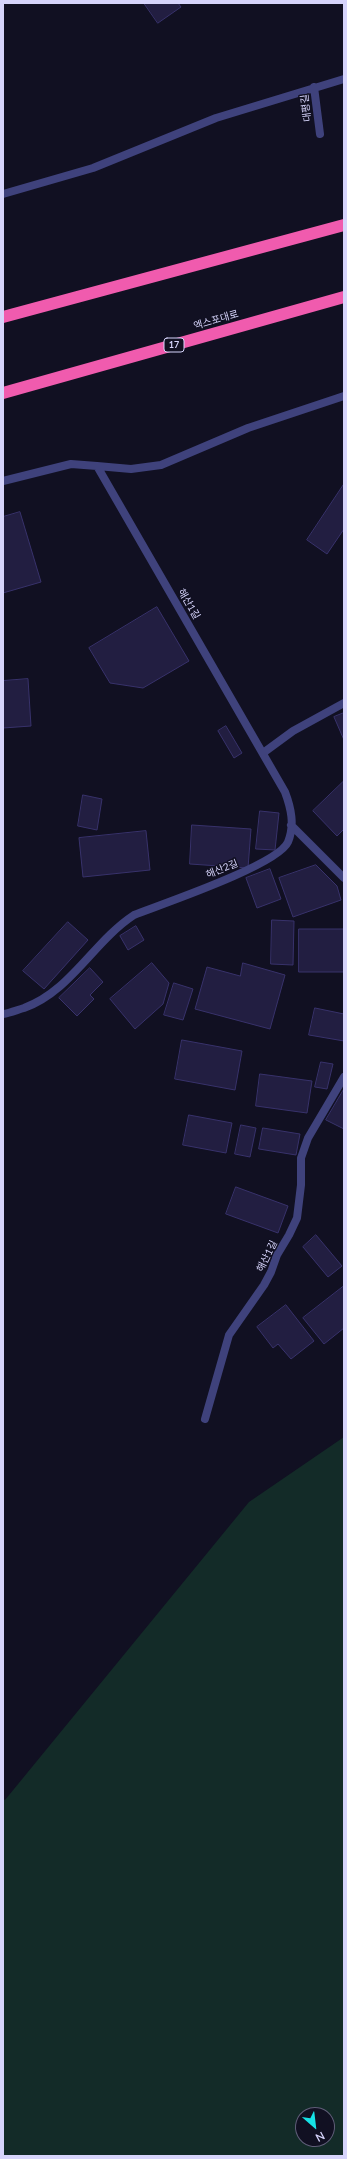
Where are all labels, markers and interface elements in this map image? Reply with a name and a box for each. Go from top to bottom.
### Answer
street label: 대평길 [298,94,314,122]
street label: 엑스포대로 [192,308,240,332]
road number: 17 [164,338,184,352]
street label: 해산1길 [175,587,203,621]
street label: 해산2길 [204,857,240,881]
street label: 해산1길 [254,1238,280,1274]
north arrow [295,2107,335,2147]
text: N [314,2129,327,2145]

